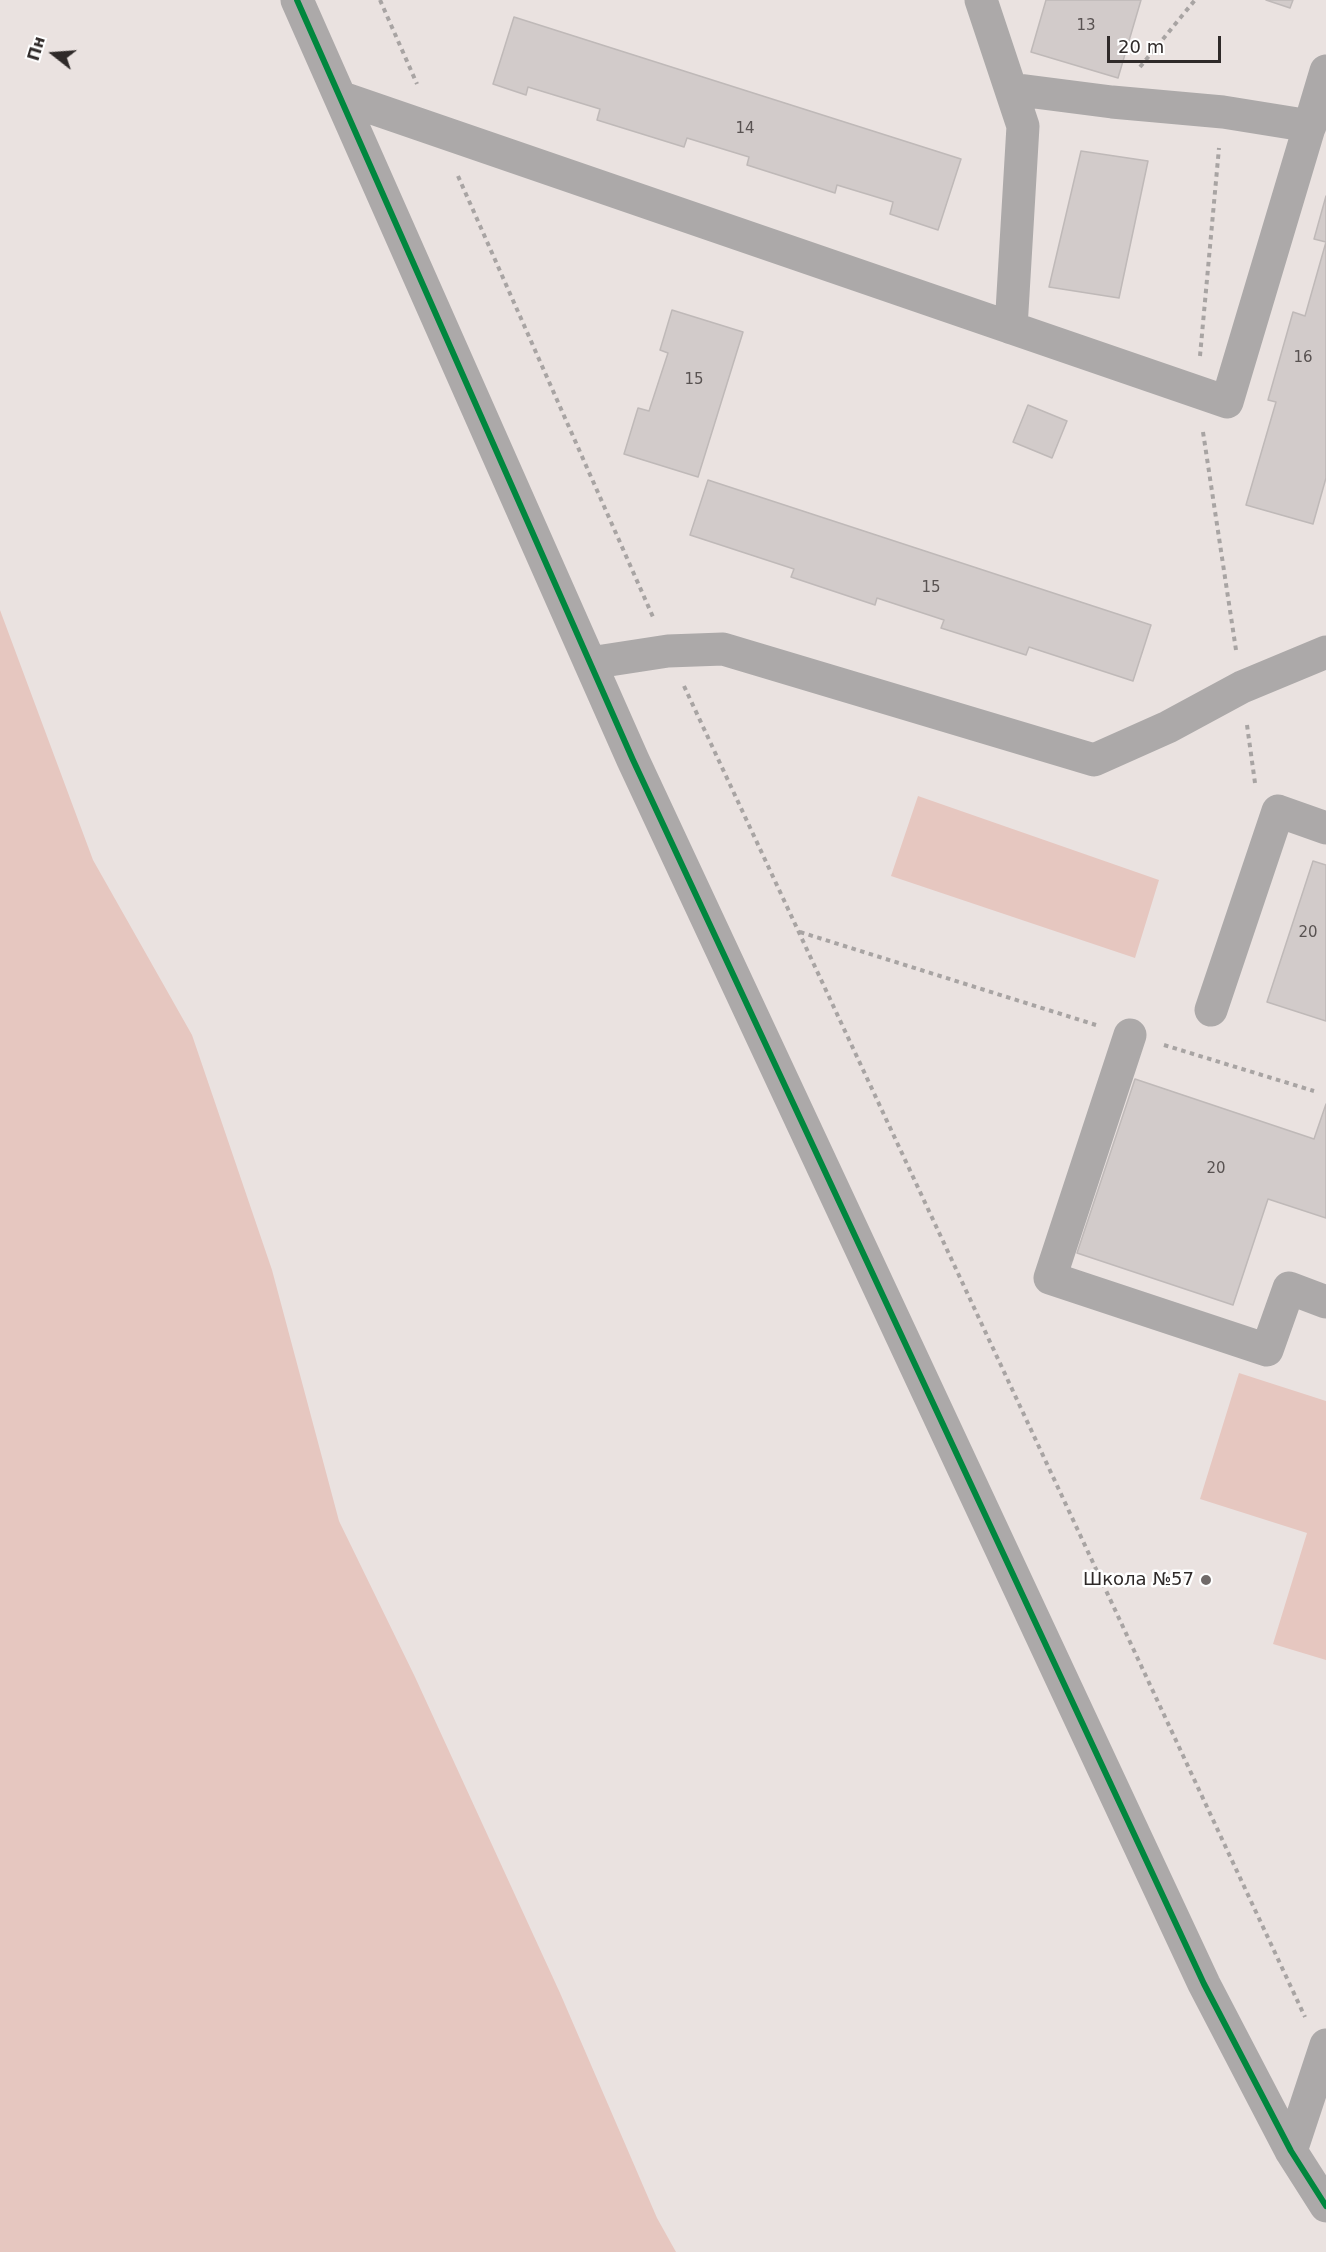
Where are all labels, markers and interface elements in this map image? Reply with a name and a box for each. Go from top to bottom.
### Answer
house number: 13 [1076,17,1096,35]
north arrow [24,24,84,84]
scale bar [1110,24,1224,62]
text: Пн [24,34,49,63]
text: 20 m [1118,36,1164,57]
house number: 14 [735,120,755,138]
house number: 16 [1293,349,1313,367]
house number: 15 [684,371,704,389]
house number: 15 [921,579,941,597]
house number: 20 [1298,924,1318,942]
house number: 20 [1206,1160,1226,1178]
place label: Школа №57 [1083,1569,1194,1591]
marker: Школа №57 [1199,1573,1213,1587]

